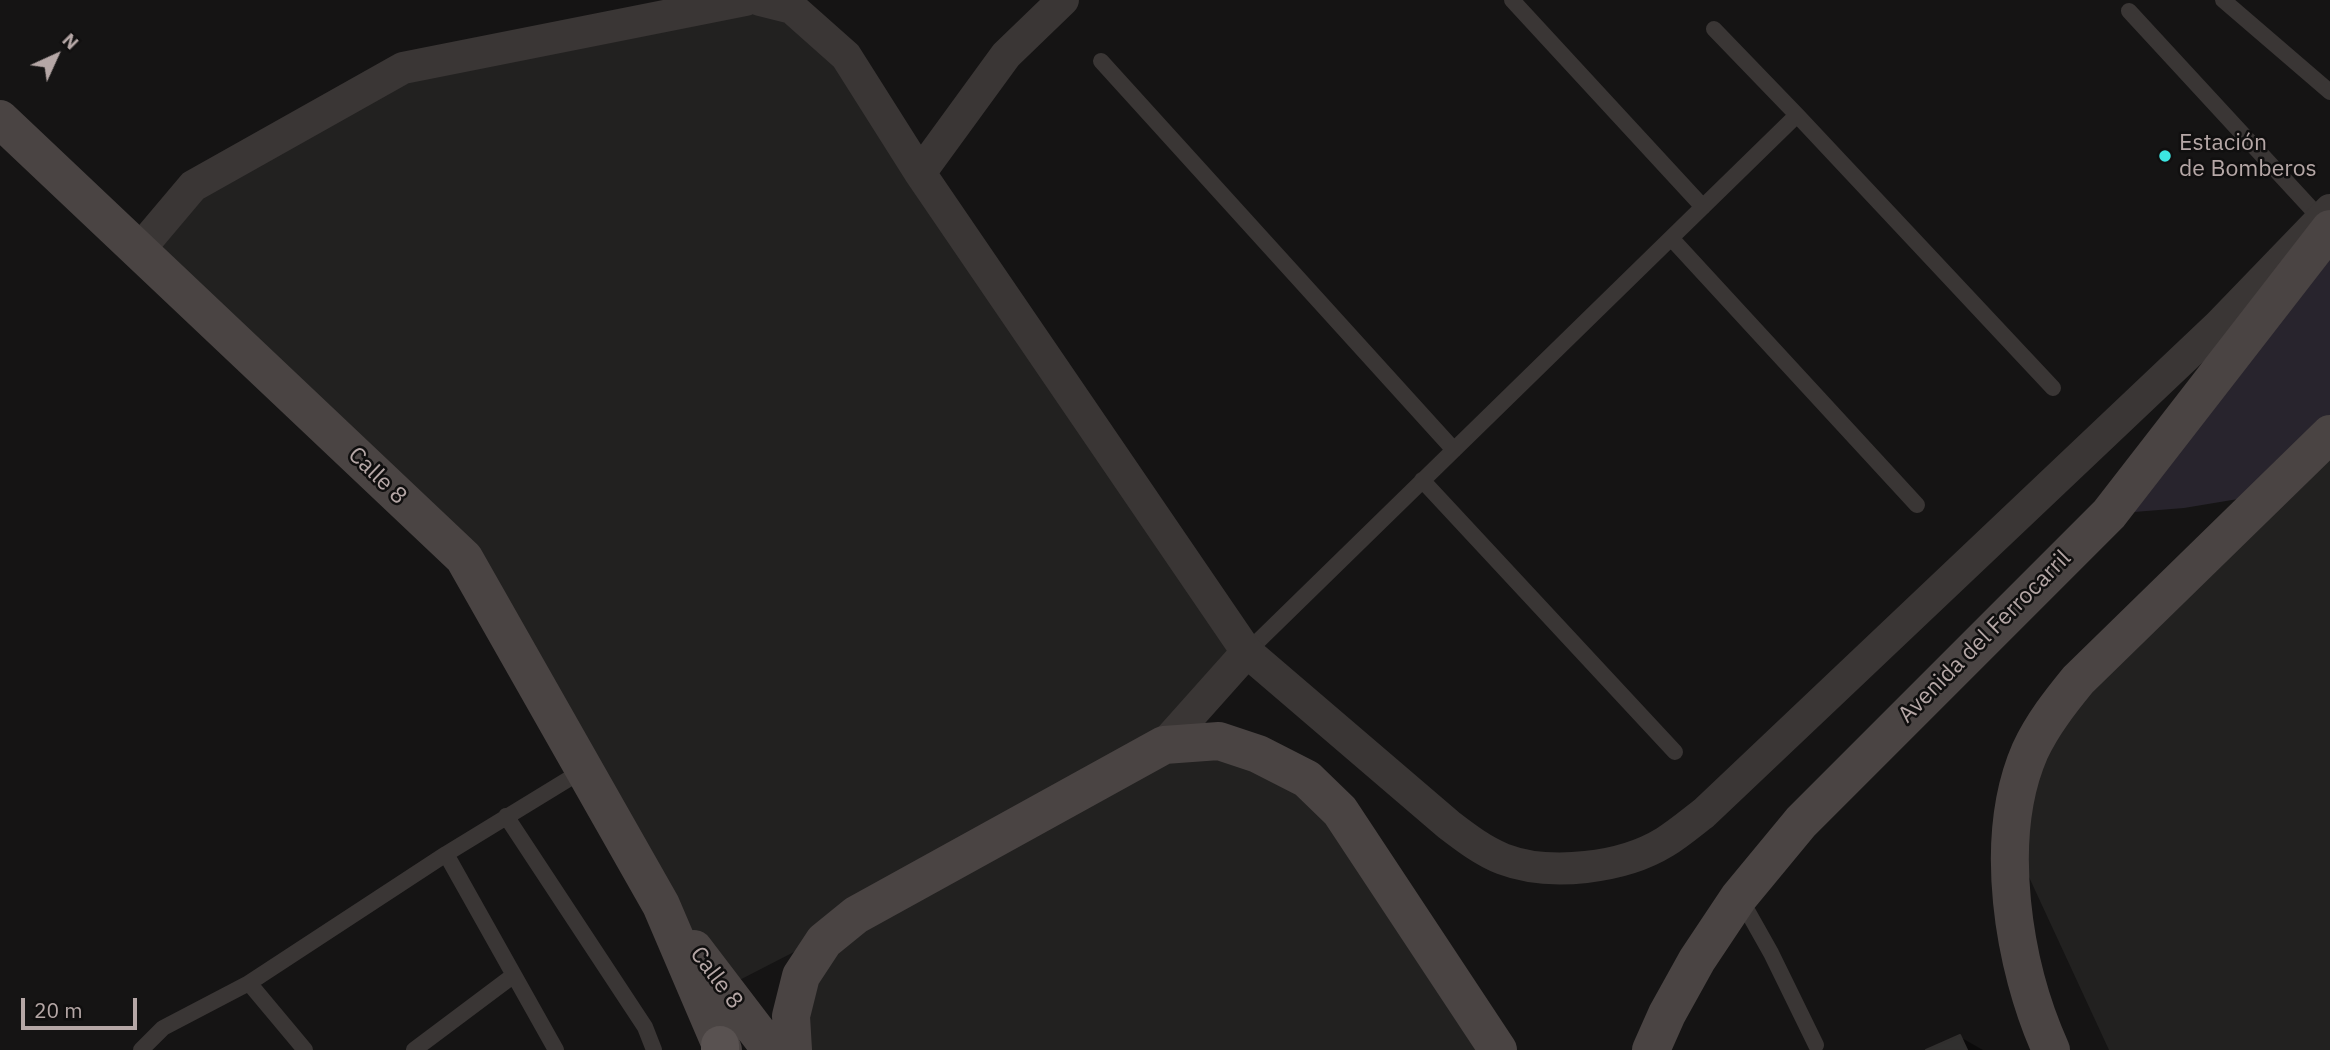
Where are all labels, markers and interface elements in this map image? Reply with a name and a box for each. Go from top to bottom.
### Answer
north arrow [21,21,91,91]
text: N [57,28,84,54]
place label: Estación de Bomberos [2179,129,2317,183]
marker: Estación de Bomberos [2157,148,2173,164]
street label: Calle 8 [342,441,412,511]
street label: Avenida del Ferrocarril [1893,545,2077,729]
street label: Calle 8 [684,941,748,1015]
scale bar [24,984,140,1028]
text: 20 m [34,996,83,1024]

